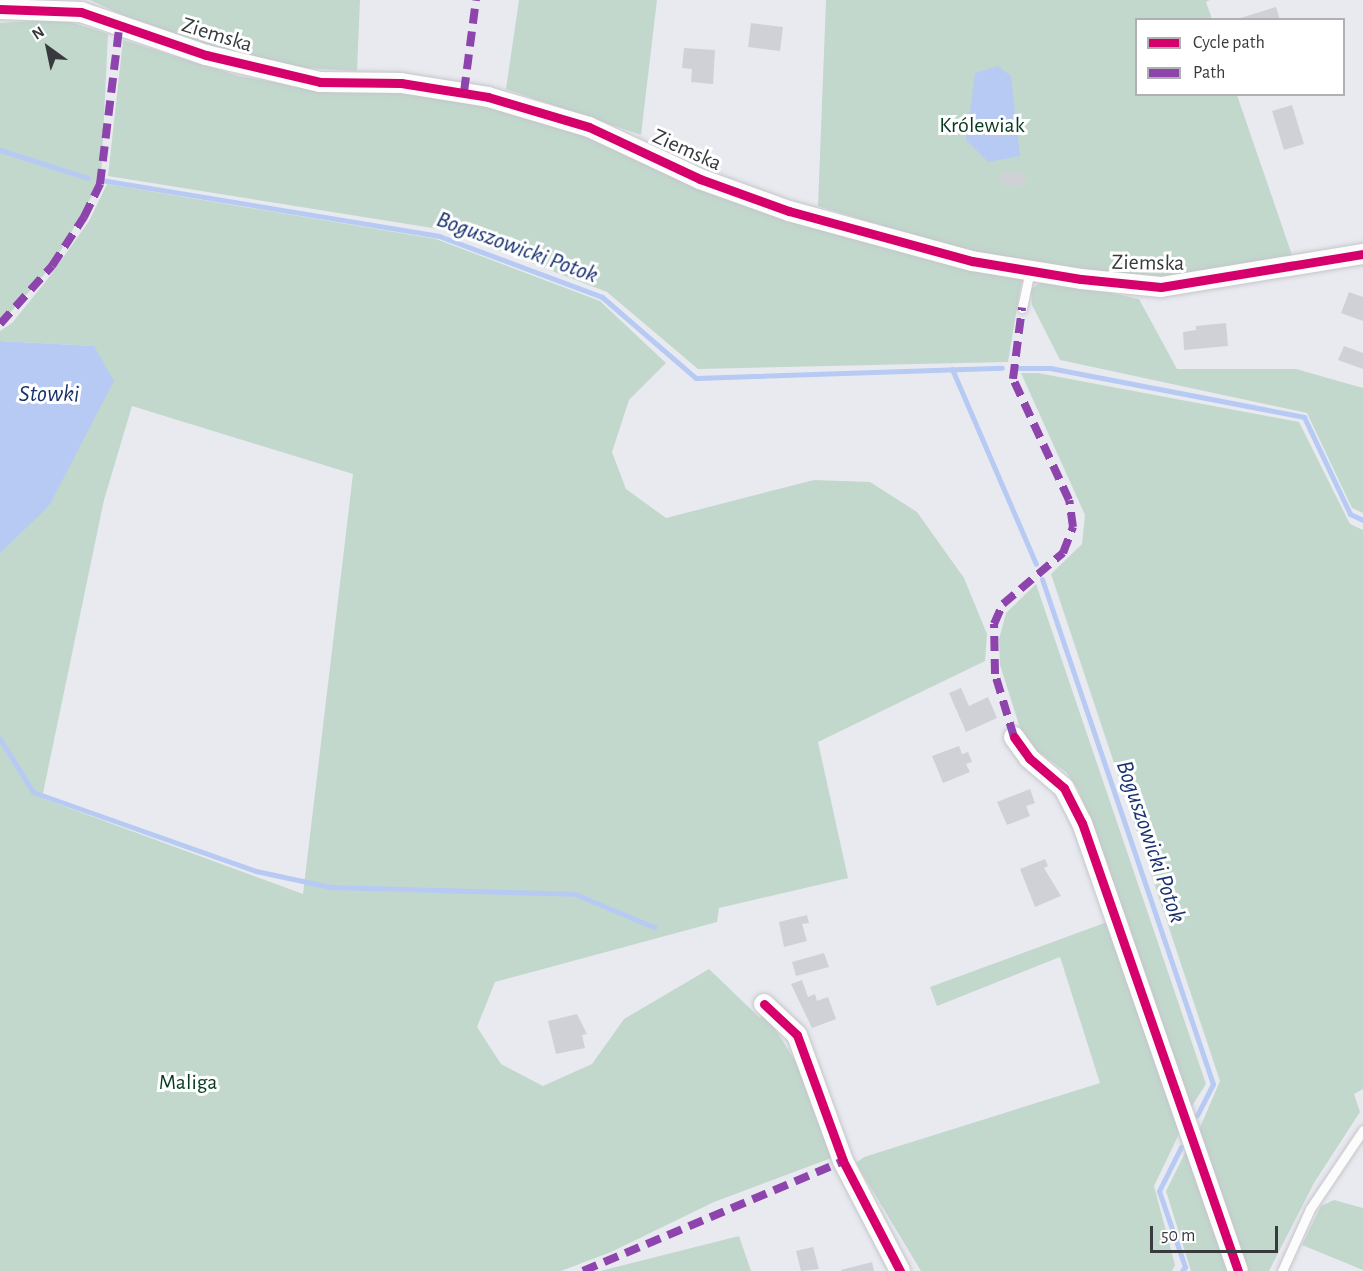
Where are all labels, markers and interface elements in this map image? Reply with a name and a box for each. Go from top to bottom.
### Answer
street label: Ziemska [178,12,256,58]
north arrow [18,18,78,78]
legend [1135,18,1345,96]
text: N [29,23,47,43]
text: Cycle path [1193,34,1265,52]
text: Path [1193,64,1225,82]
park label: Królewiak [939,113,1025,139]
street label: Ziemska [648,123,726,177]
water label: Boguszowicki Potok [432,205,602,291]
street label: Ziemska [1111,249,1185,277]
water label: Stowki [19,381,79,409]
water label: Boguszowicki Potok [1109,757,1191,927]
park label: Maliga [159,1070,217,1096]
scale bar [1153,1214,1280,1252]
text: 50 m [1161,1227,1195,1245]

